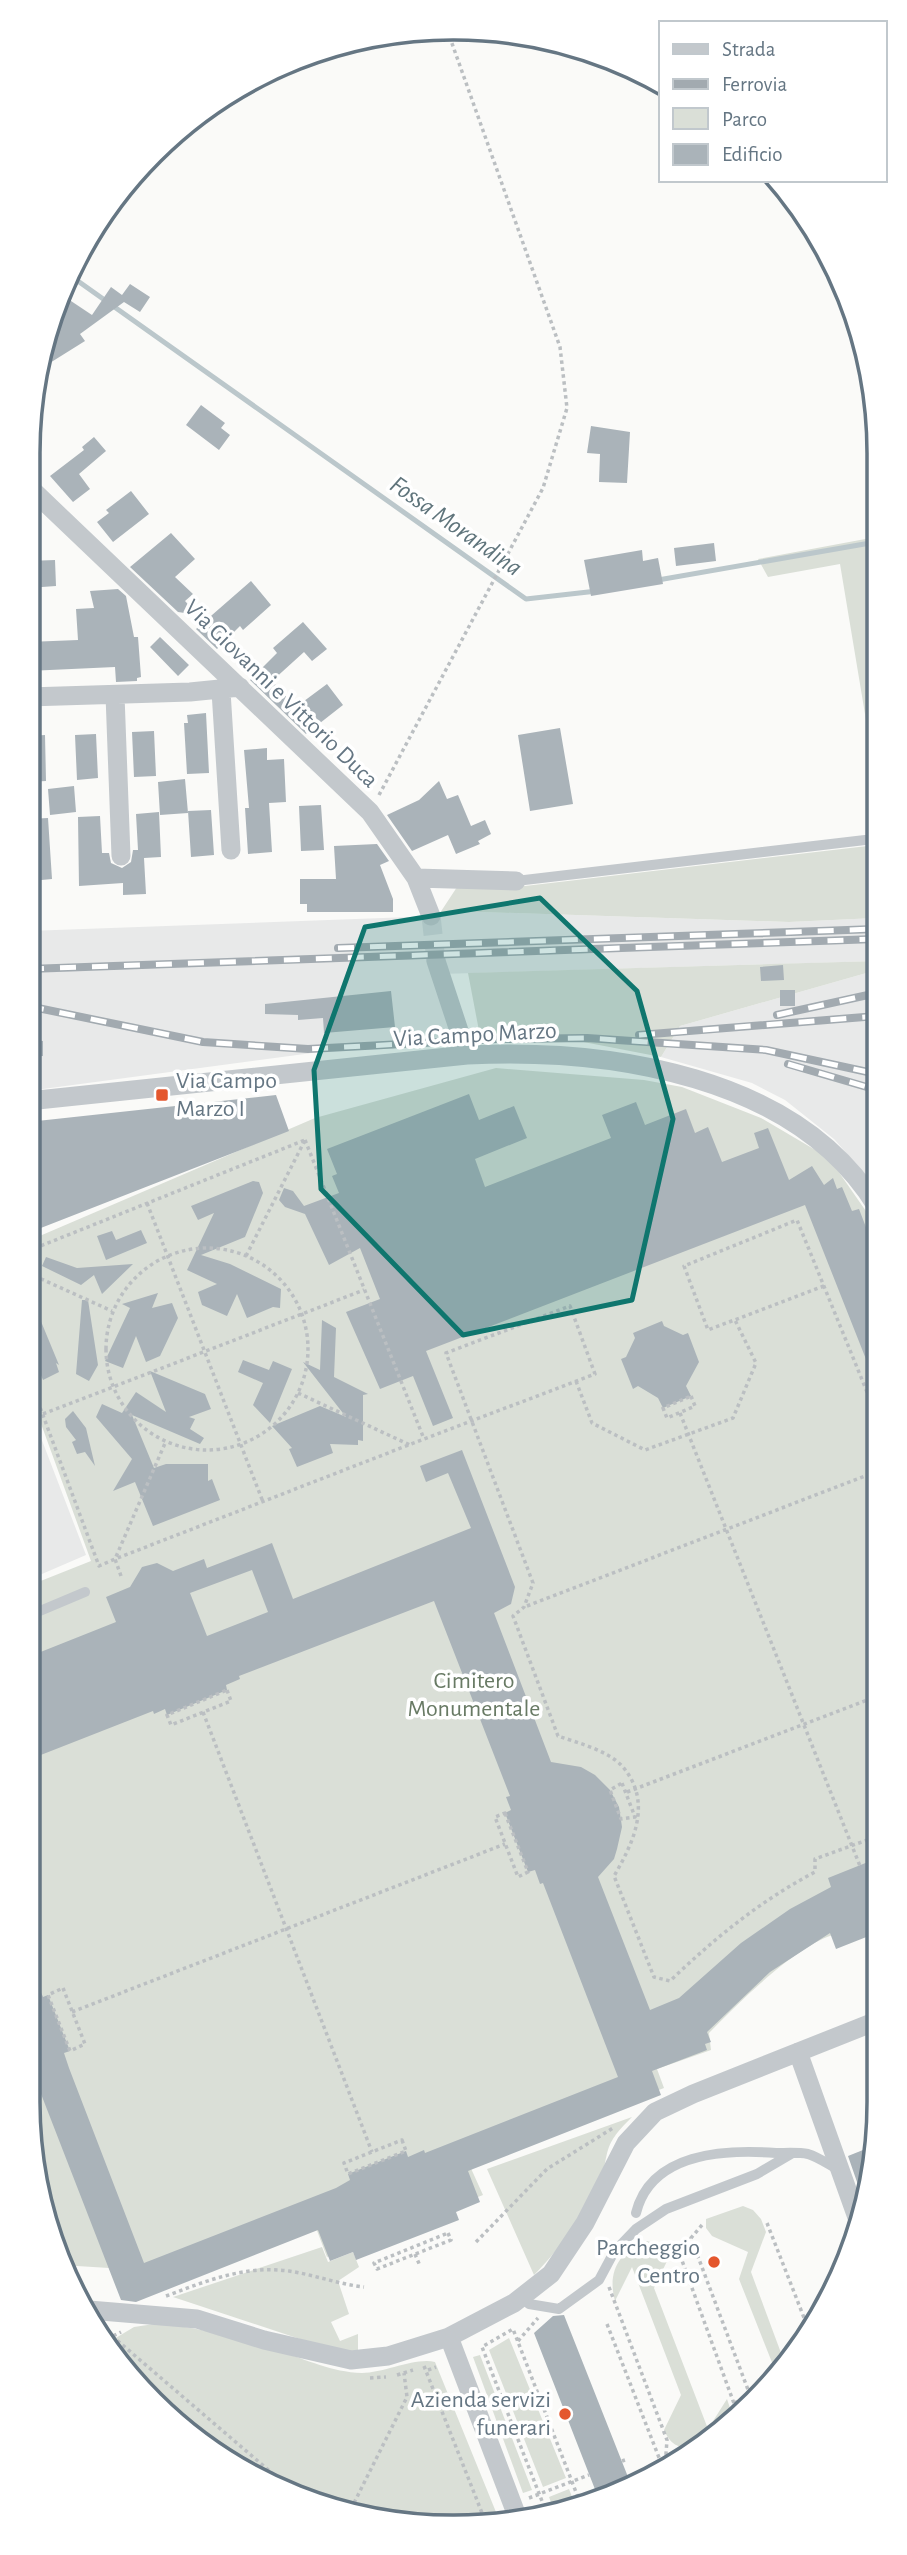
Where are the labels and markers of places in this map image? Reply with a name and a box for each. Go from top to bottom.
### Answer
place label: Via Campo Marzo I [176,1069,277,1121]
marker: Via Campo Marzo I [154,1087,170,1103]
place label: Parcheggio Centro [596,2236,700,2288]
marker: Parcheggio Centro [706,2254,722,2270]
place label: Azienda servizi funerari [411,2388,551,2440]
marker: Azienda servizi funerari [557,2406,573,2422]

